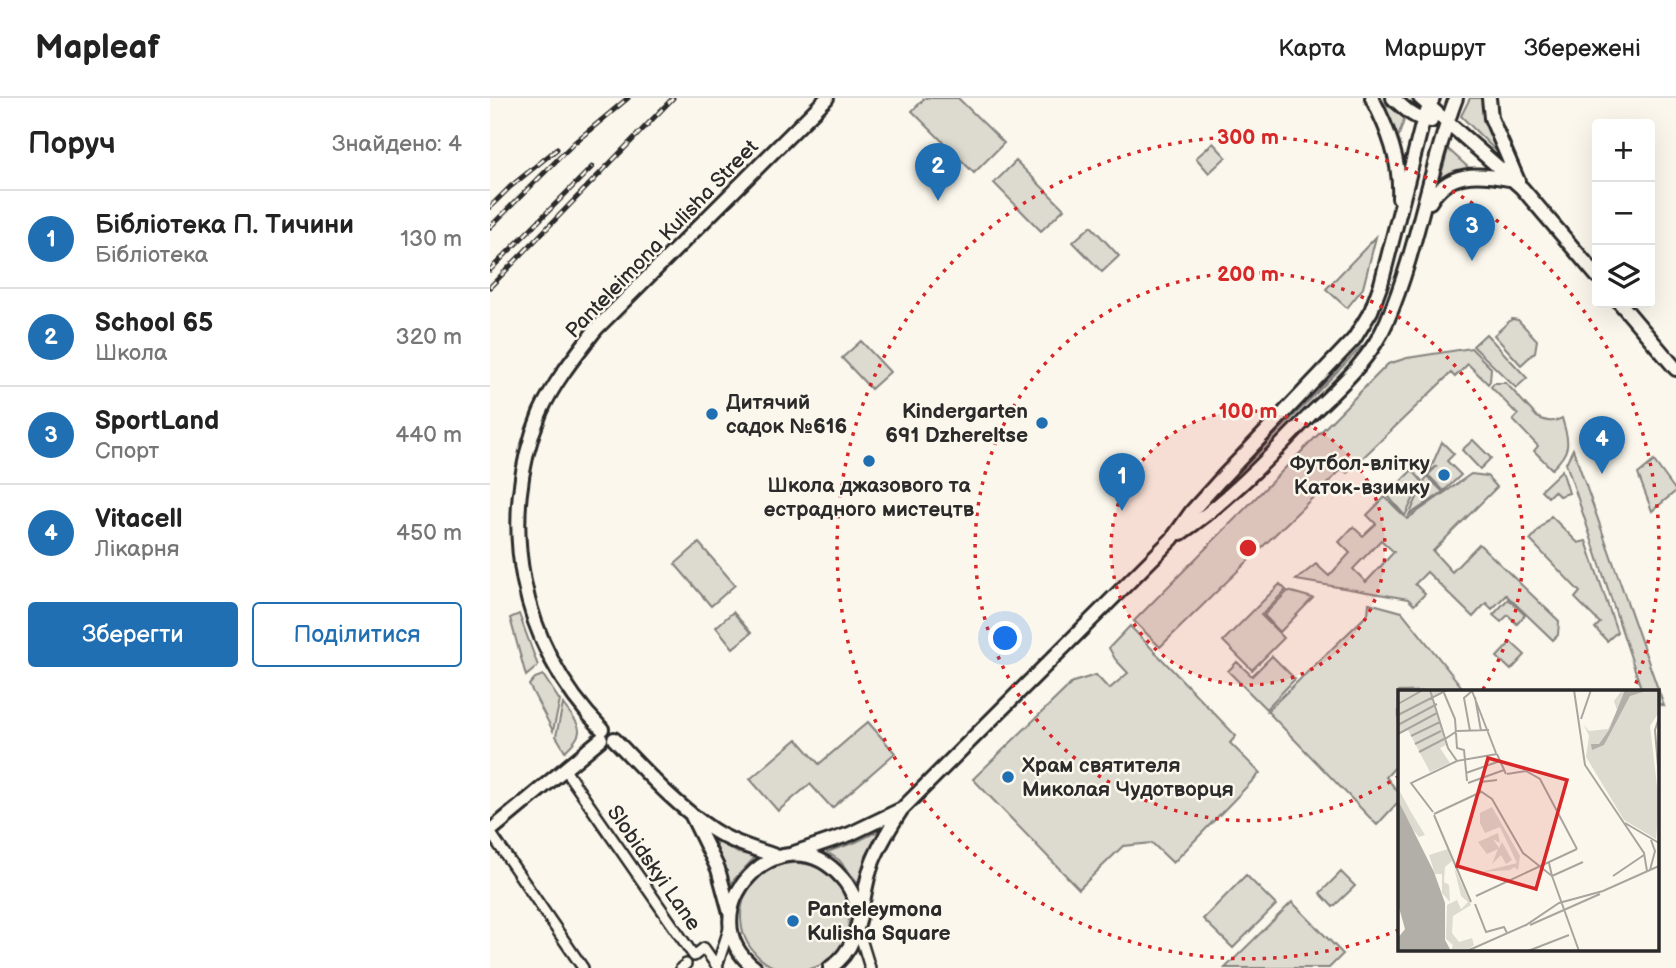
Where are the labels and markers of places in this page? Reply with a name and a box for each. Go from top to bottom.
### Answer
pin: 2 [915,143,961,201]
pin: 3 [1449,203,1495,261]
place label: Дитячий садок №616 [726,390,847,439]
place label: Kindergarten 691 Dzhereltse [885,399,1028,448]
marker: Дитячий садок №616 [704,406,720,422]
marker: Kindergarten 691 Dzhereltse [1034,415,1050,431]
pin: 4 [1579,416,1625,474]
place label: Футбол-влітку Каток-взимку [1290,451,1430,500]
marker: Школа джазового та естрадного мистецтв [861,453,877,469]
pin: 1 [1099,453,1145,511]
marker: Футбол-влітку Каток-взимку [1436,467,1452,483]
place label: Школа джазового та естрадного мистецтв [764,473,975,522]
centre of rings [1236,536,1260,560]
place label: Храм святителя Миколая Чудотворця [1021,753,1234,802]
marker: Храм святителя Миколая Чудотворця [1000,769,1016,785]
place label: Panteleymona Kulisha Square [807,897,951,946]
marker: Panteleymona Kulisha Square [785,913,801,929]

